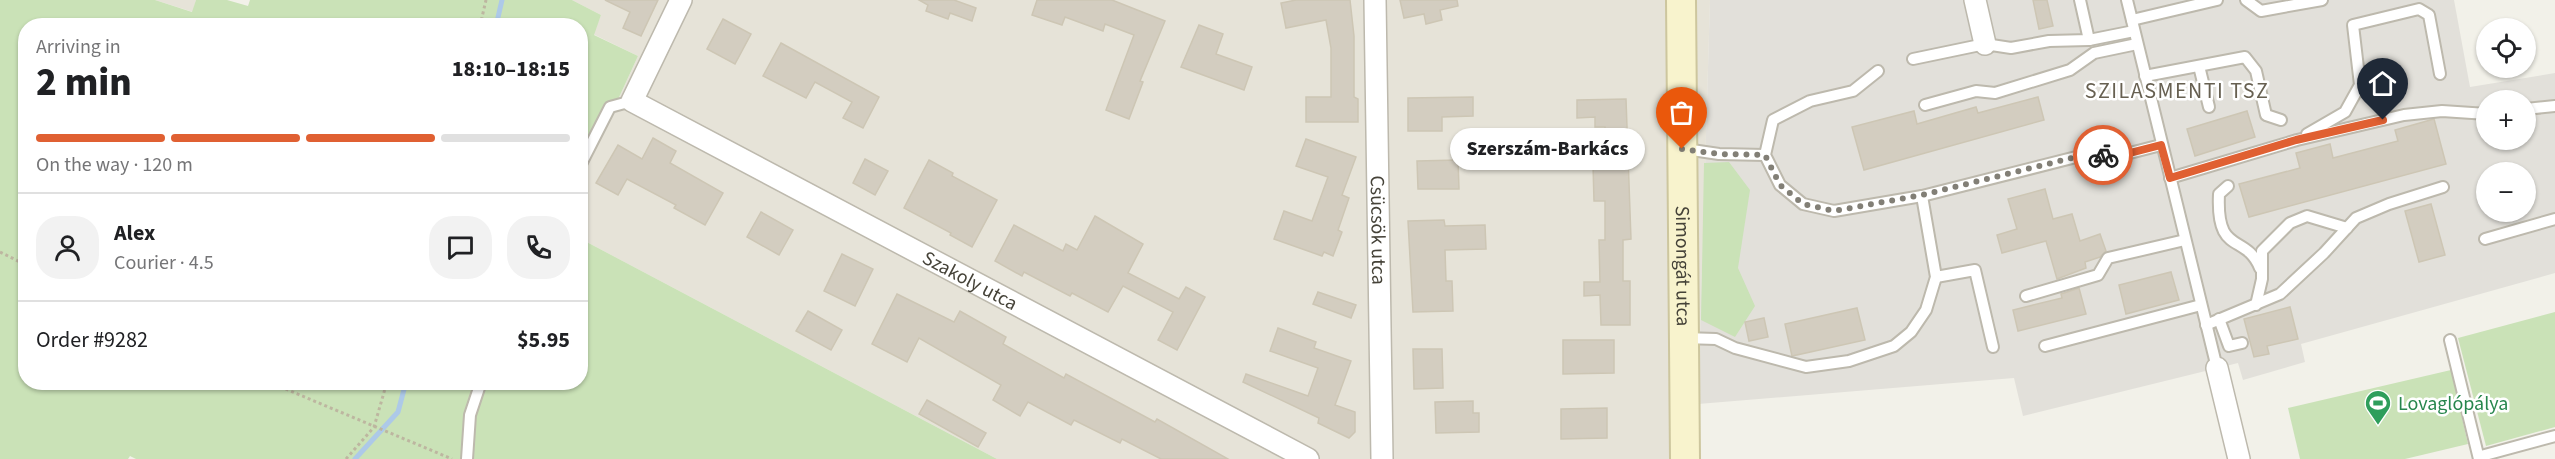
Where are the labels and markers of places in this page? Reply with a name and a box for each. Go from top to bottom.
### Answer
pin [2357,58,2408,120]
pin [1656,87,1707,149]
callout: Szerszám-Barkács [1451,128,1646,170]
sports icon: Lovaglópálya [2363,388,2393,426]
place label: Lovaglópálya [2398,390,2508,418]

